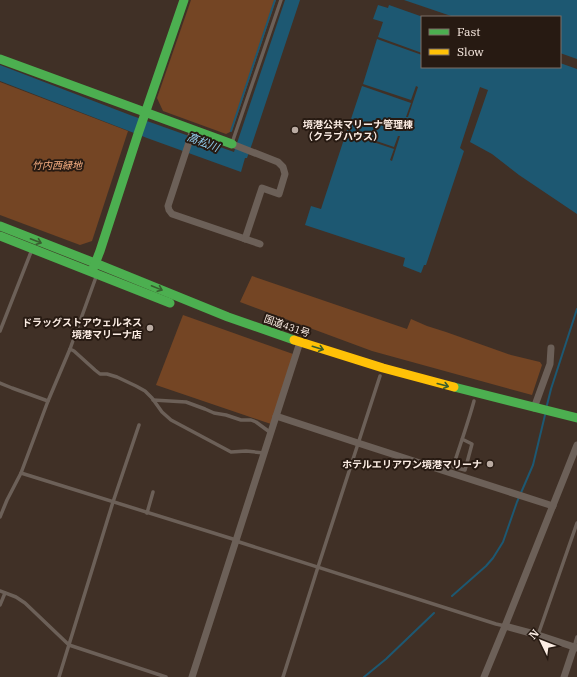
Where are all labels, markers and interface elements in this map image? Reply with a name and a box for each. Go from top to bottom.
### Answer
legend [421,16,561,68]
text: Fast [457,24,481,39]
text: Slow [457,44,484,59]
place label: 境港公共マリーナ管理棟 （クラブハウス） [303,118,413,143]
marker: 境港公共マリーナ管理棟 （クラブハウス） [290,125,300,135]
water label: 高松川 [185,130,222,155]
park label: 竹内西緑地 [32,159,83,172]
one-way arrow [30,237,42,245]
one-way arrow [151,285,163,293]
street label: 国道431号 [262,312,312,340]
place label: ドラッグストアウェルネス 境港マリーナ店 [22,316,142,341]
marker: ドラッグストアウェルネス 境港マリーナ店 [145,323,155,333]
one-way arrow [312,345,325,352]
one-way arrow [436,382,449,389]
place label: ホテルエリアワン境港マリーナ [342,458,482,471]
marker: ホテルエリアワン境港マリーナ [485,459,495,469]
north arrow [521,621,561,661]
text: N [526,626,542,642]

